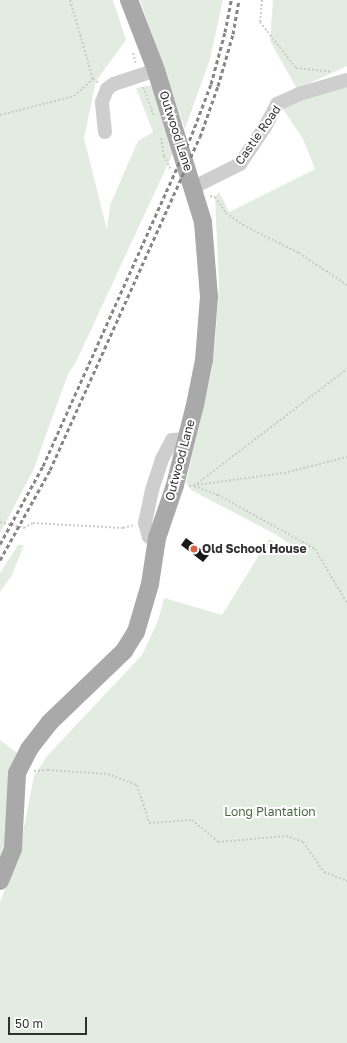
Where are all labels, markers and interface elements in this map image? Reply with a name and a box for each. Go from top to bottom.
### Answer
street label: Outwood Lane [156,89,196,173]
street label: Castle Road [232,103,284,167]
street label: Outwood Lane [162,418,198,502]
place label: Old School House [202,542,306,556]
marker: Old School House [189,544,199,554]
park label: Long Plantation [224,805,316,819]
scale bar [10,1009,89,1035]
text: 50 m [15,1016,43,1031]

